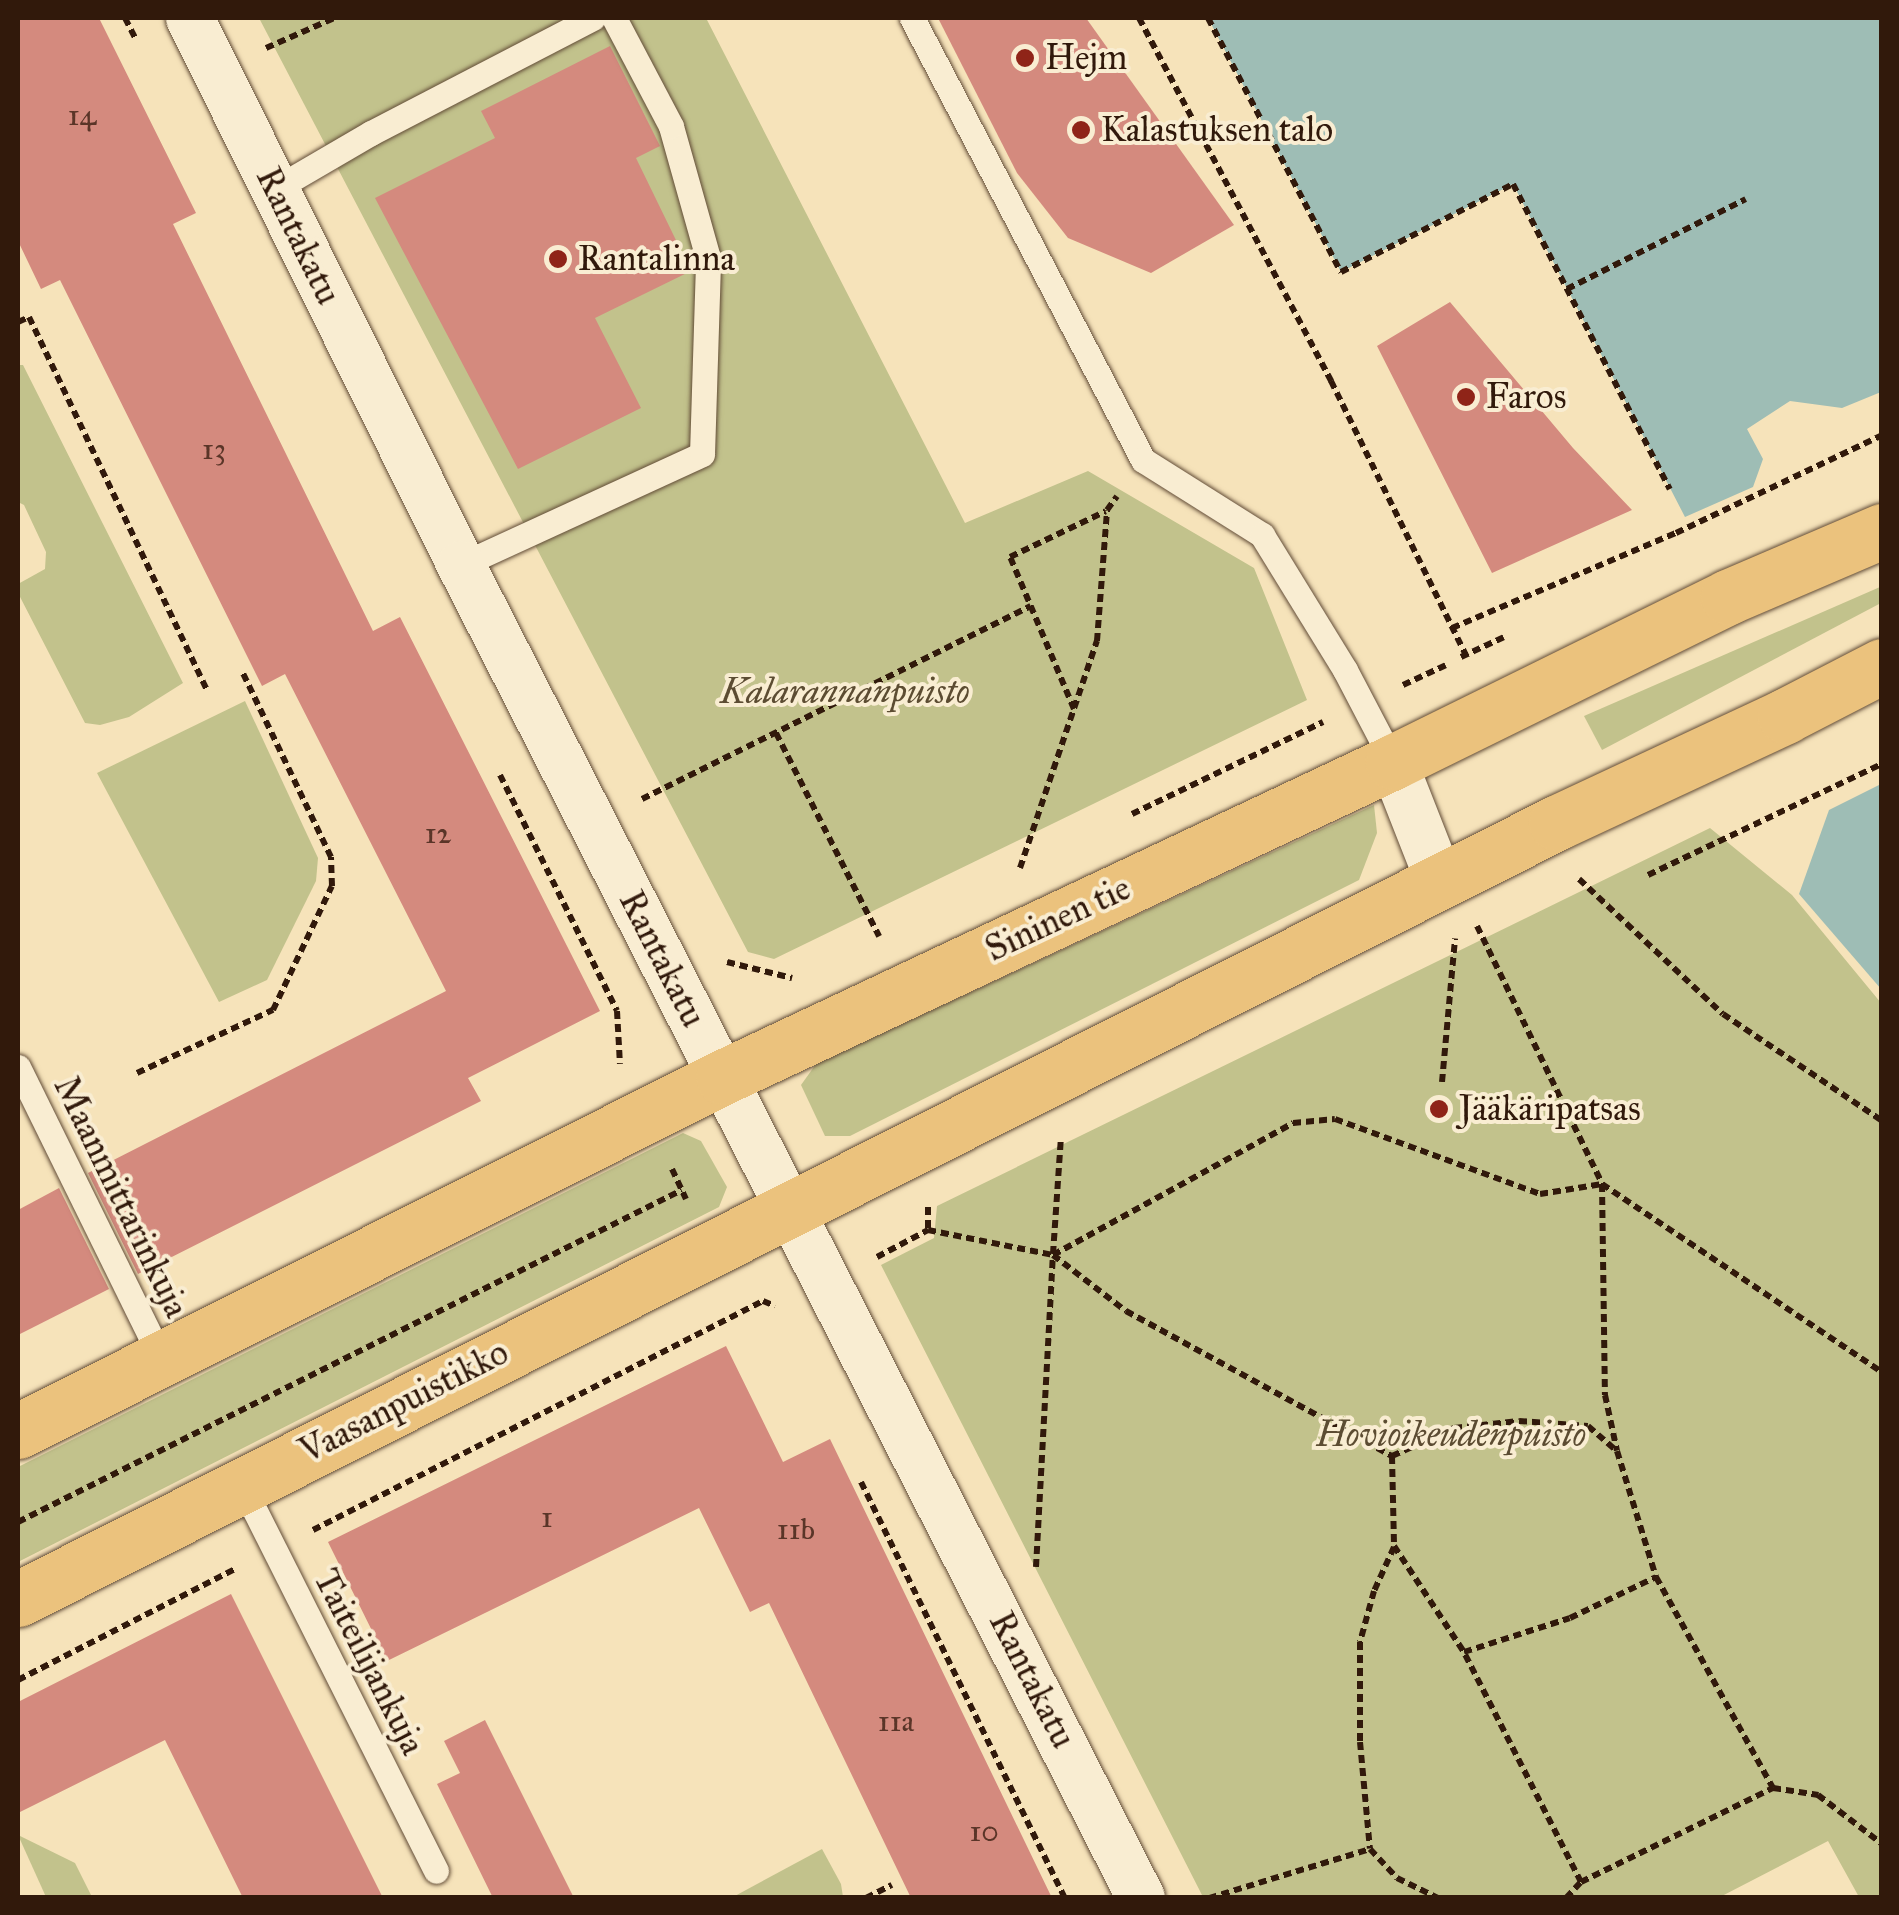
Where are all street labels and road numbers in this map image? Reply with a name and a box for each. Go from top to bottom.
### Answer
street label: Rantakatu [247,161,349,311]
street label: Sininen tie [979,867,1137,971]
street label: Rantakatu [610,884,714,1034]
street label: Maanmittarinkuja [45,1070,197,1324]
street label: Vaasanpuistikko [293,1331,515,1473]
street label: Taiteilijankuja [304,1562,434,1762]
street label: Rantakatu [980,1605,1084,1755]

